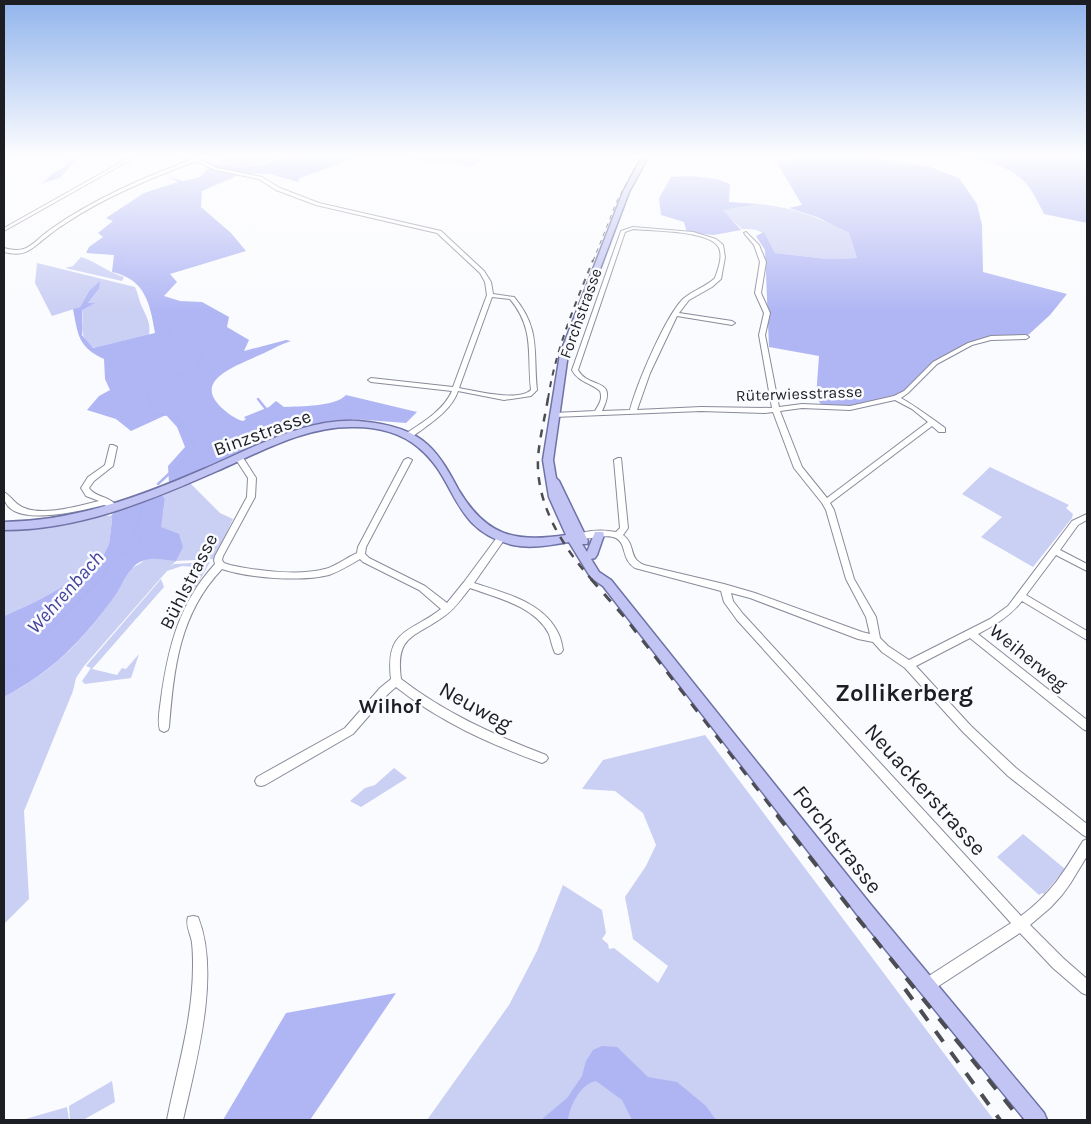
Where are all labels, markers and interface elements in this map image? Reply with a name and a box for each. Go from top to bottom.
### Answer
street label: Forchstrasse [555,266,606,361]
street label: Rüterwiesstrasse [735,382,863,405]
street label: Binzstrasse [211,405,314,461]
street label: Bühlstrasse [155,530,222,633]
water label: Wehrenbach [22,546,109,638]
street label: Weiherweg [985,620,1072,696]
street label: Neuweg [435,676,517,738]
district label: Zollikerberg [835,679,973,707]
district label: Wilhof [359,695,422,718]
street label: Neuackerstrasse [859,718,991,861]
street label: Forchstrasse [787,780,887,899]

